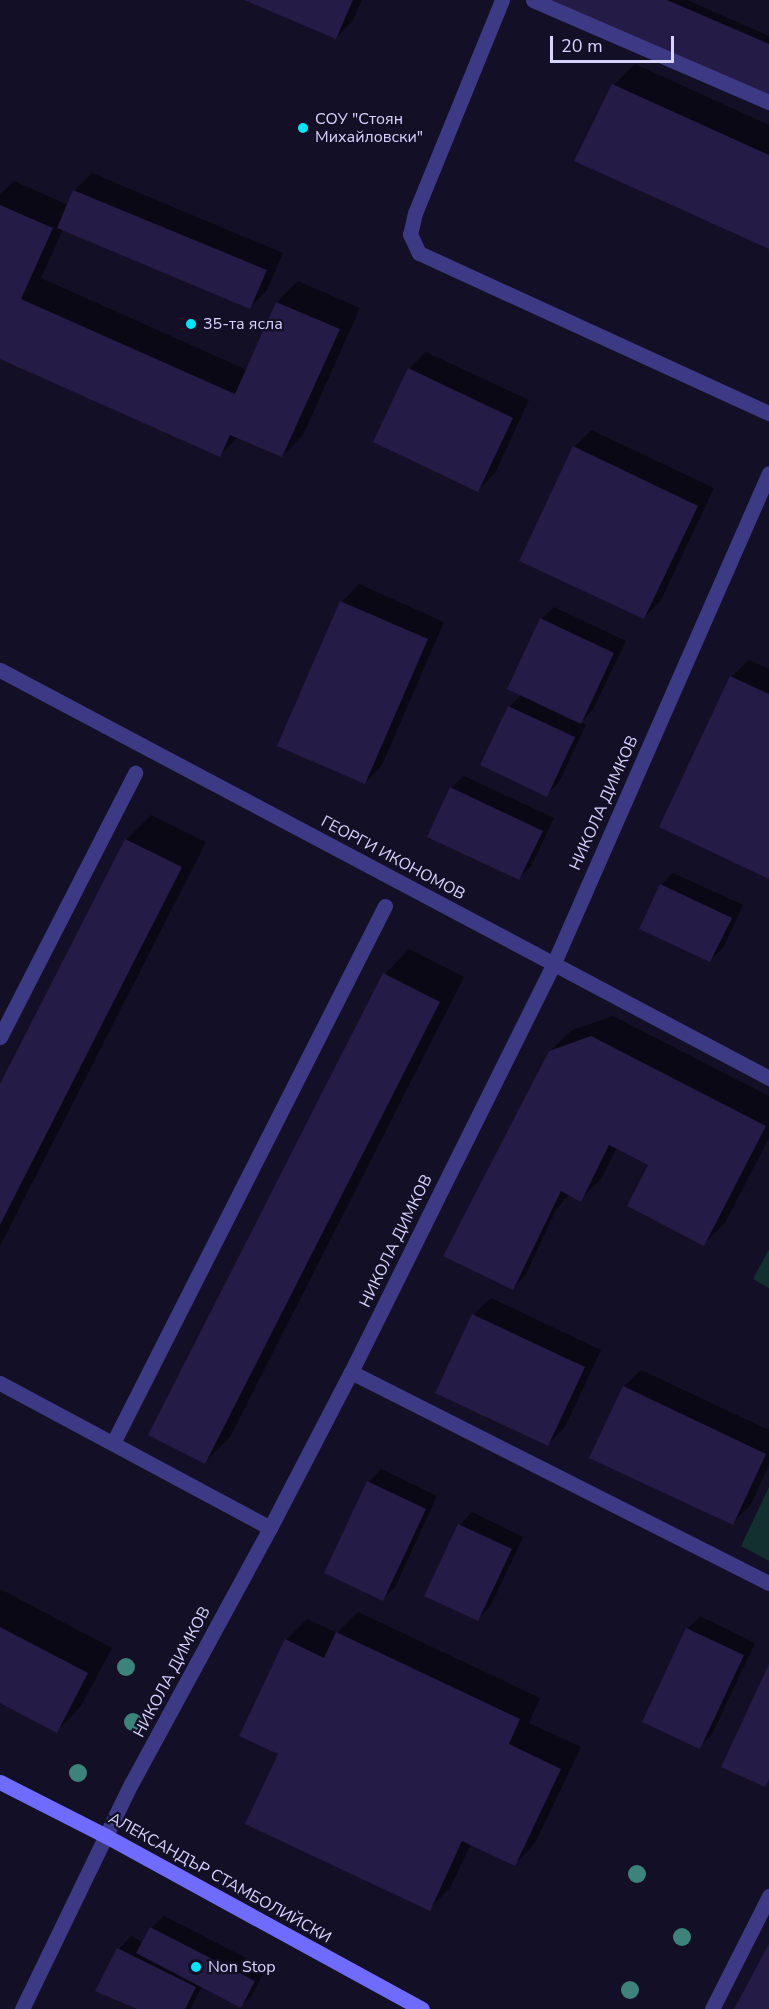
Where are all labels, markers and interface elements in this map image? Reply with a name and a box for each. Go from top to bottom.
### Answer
scale bar [553,24,678,62]
text: 20 m [561,34,603,58]
place label: СОУ "Стоян Михайловски" [315,109,423,147]
marker: СОУ "Стоян Михайловски" [296,121,310,135]
place label: 35-та ясла [203,314,283,334]
marker: 35-та ясла [184,317,198,331]
street label: НИКОЛА ДИМКОВ [566,733,642,873]
street label: ГЕОРГИ ИКОНОМОВ [318,812,468,904]
street label: НИКОЛА ДИМКОВ [356,1172,436,1310]
street label: НИКОЛА ДИМКОВ [129,1603,215,1741]
street label: АЛЕКСАНДЪР СТАМБОЛИЙСКИ [105,1809,335,1947]
place label: Non Stop [208,1957,275,1977]
marker: Non Stop [189,1960,203,1974]

